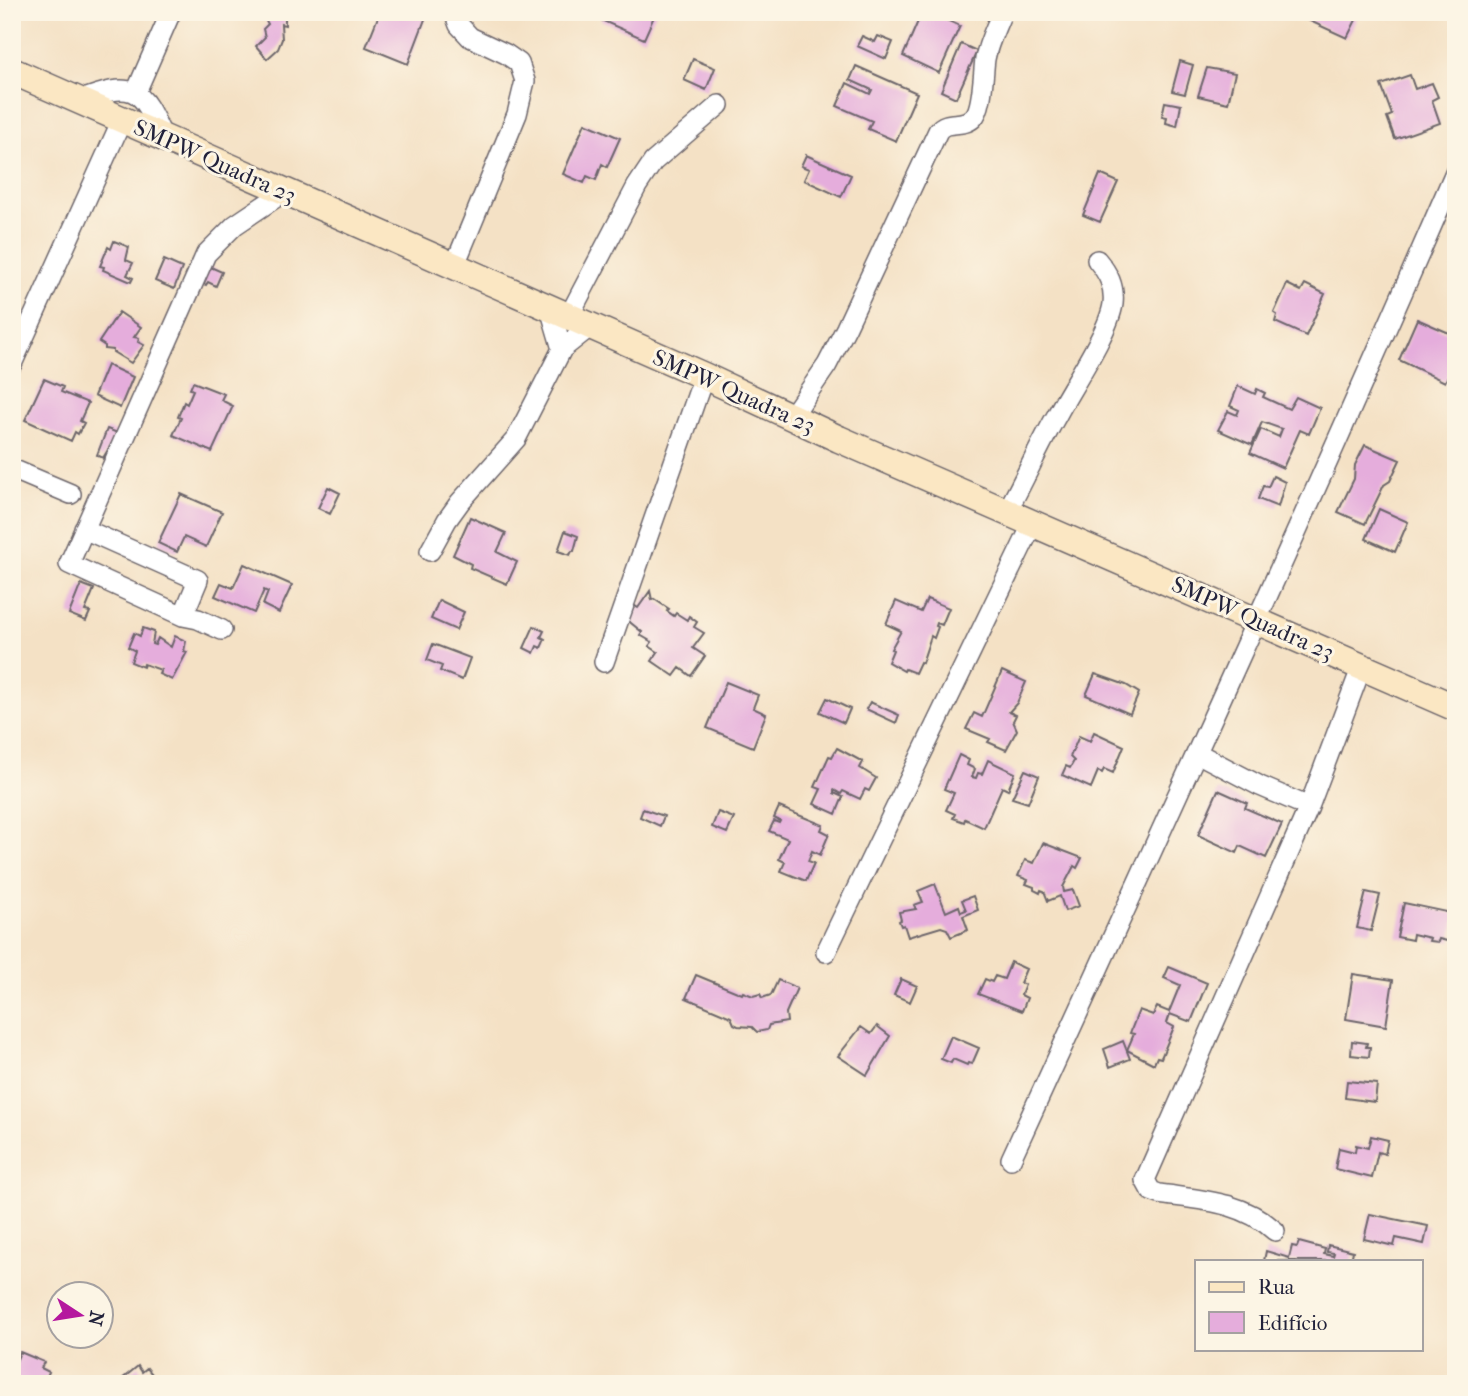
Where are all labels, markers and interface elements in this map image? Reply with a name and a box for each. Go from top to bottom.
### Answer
street label: SMPW Quadra 23 [129,114,300,209]
street label: SMPW Quadra 23 [648,344,819,439]
street label: SMPW Quadra 23 [1167,571,1338,666]
legend [1195,1260,1422,1350]
text: Rua [1258,1275,1295,1299]
north arrow [46,1280,116,1350]
text: N [83,1309,108,1328]
text: Edifício [1258,1311,1327,1335]

